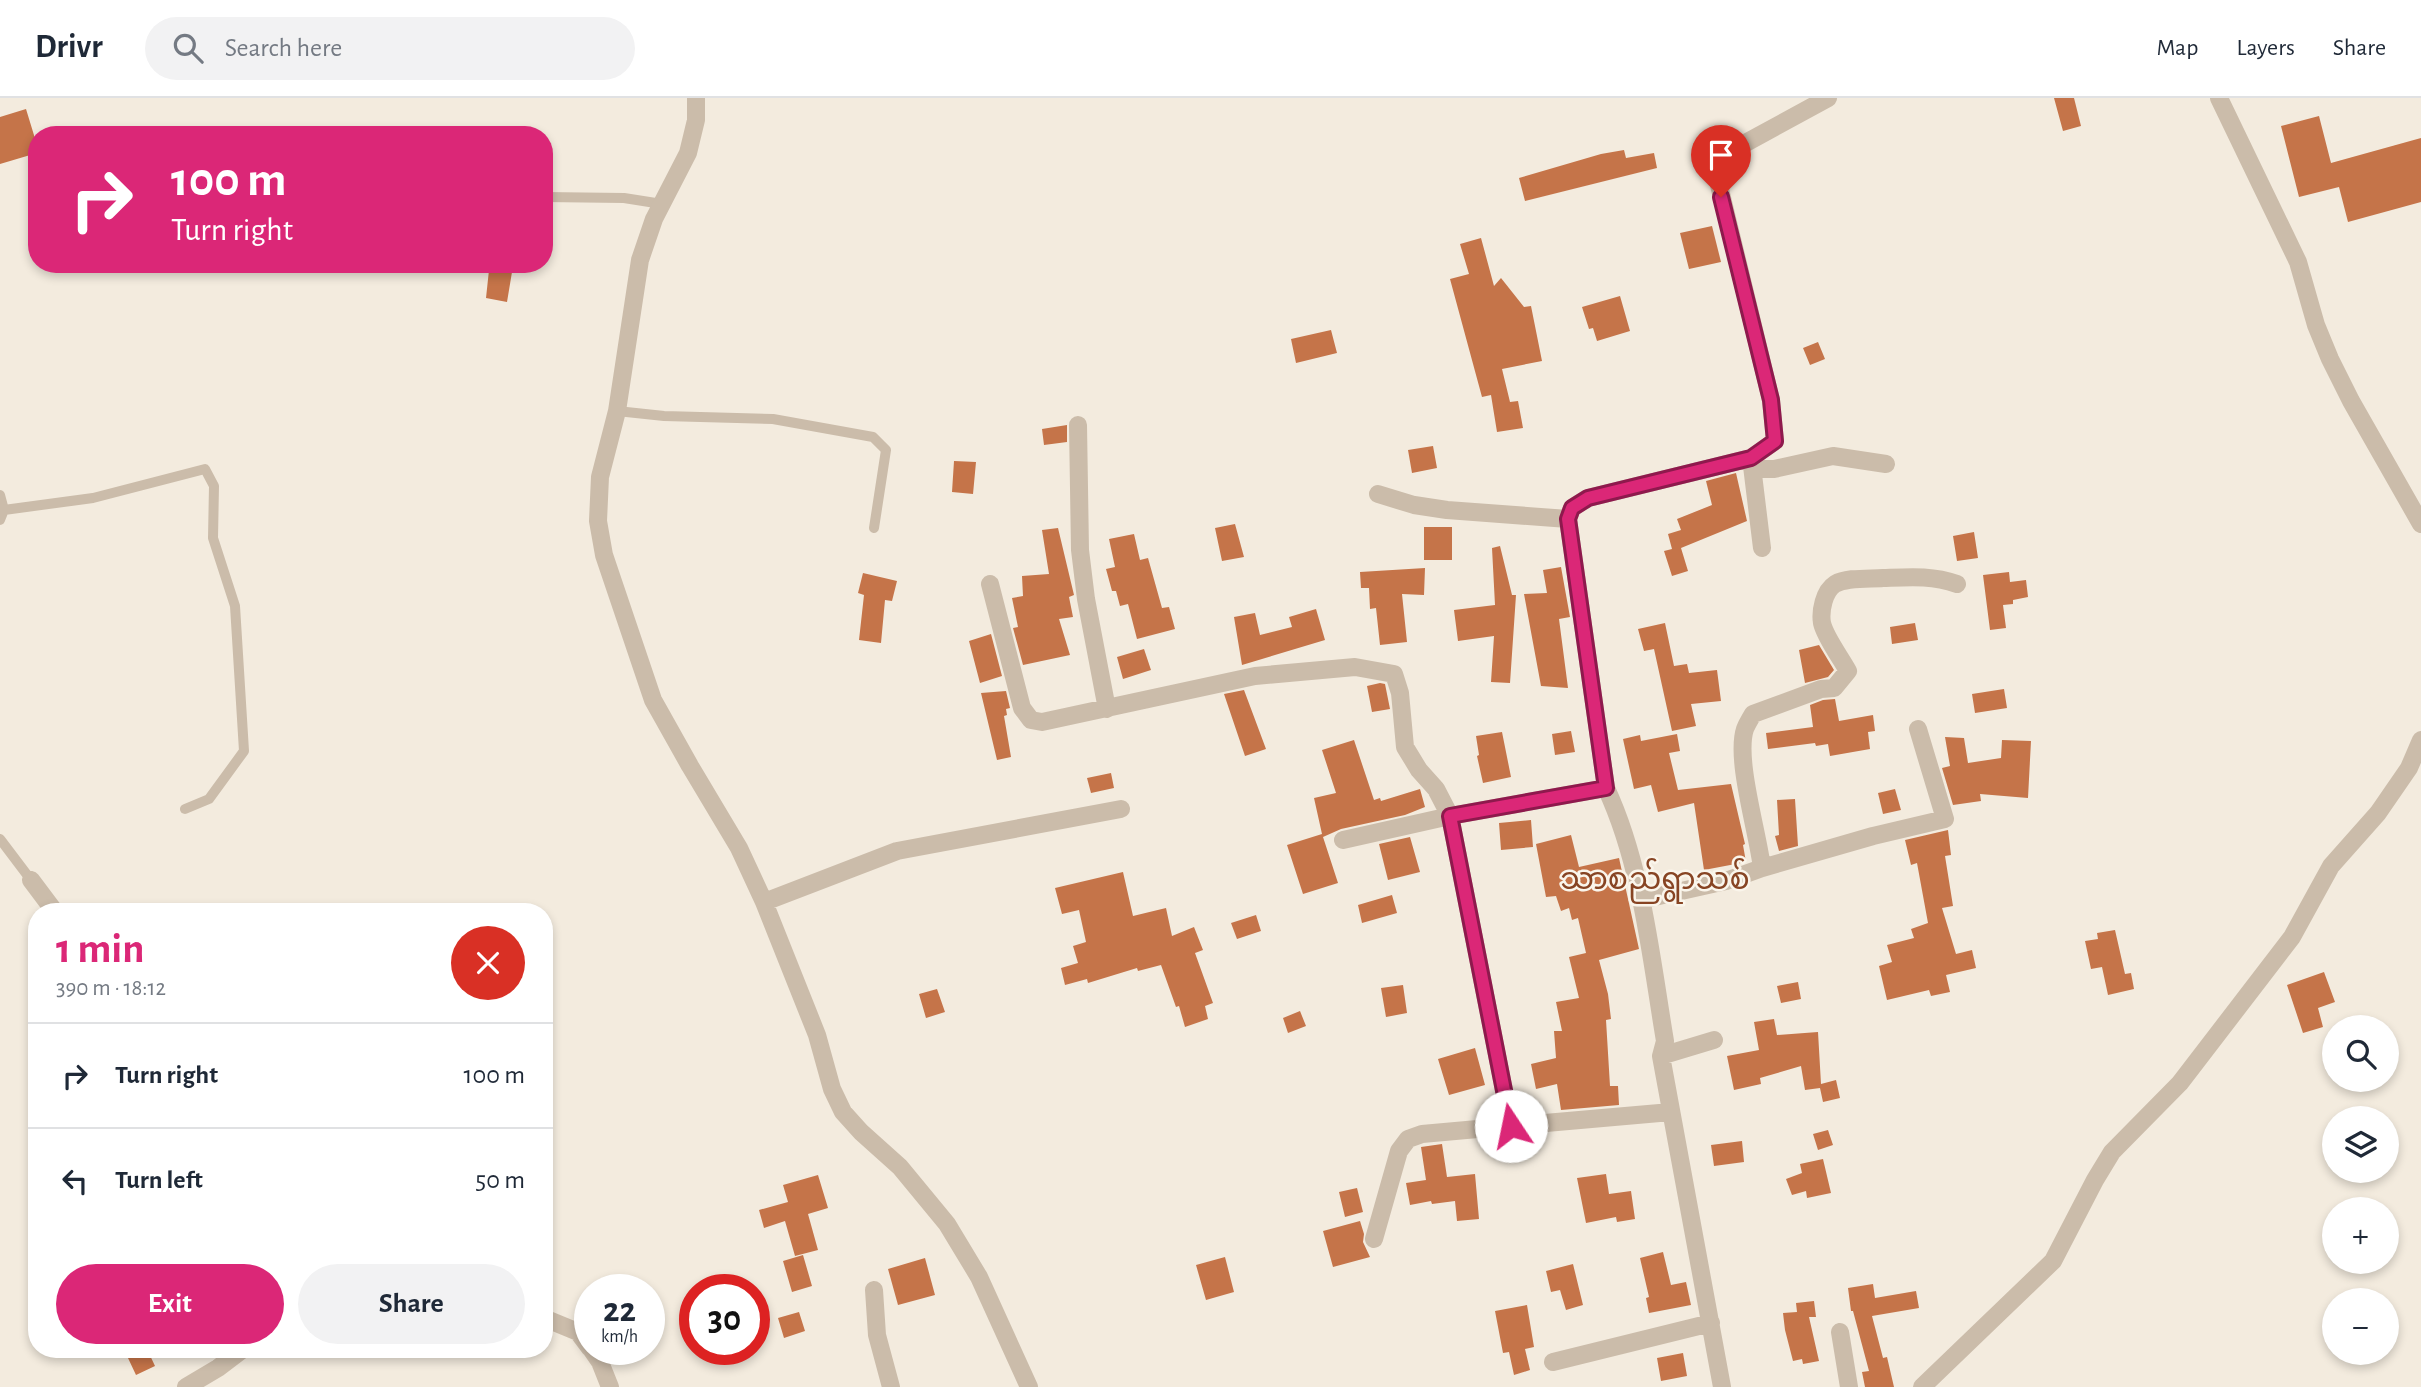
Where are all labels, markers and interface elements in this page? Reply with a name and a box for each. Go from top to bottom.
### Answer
search box [145,17,635,80]
icon: search [169,29,207,67]
text: Drivr [35,31,103,64]
text: Search here [225,35,342,61]
text: Map [2156,36,2198,60]
text: Layers [2236,36,2295,60]
text: Share [2333,36,2386,60]
pin [1691,125,1751,197]
icon: arrive [1702,136,1740,174]
icon: right [56,154,147,245]
text: 100 m [171,156,287,205]
text: Turn right [171,214,293,246]
district label: သာစည်ရွာသစ် [1560,857,1750,904]
button: close [451,926,525,1000]
text: 1 min [56,928,145,970]
text: 390 m · 18:12 [56,977,166,1000]
map controls [2322,1015,2399,1365]
button: search [2322,1015,2399,1092]
icon: right [56,1057,94,1095]
text: Turn right [115,1062,218,1088]
text: 100 m [464,1062,525,1088]
position arrow [1474,1089,1548,1163]
button: layers [2322,1106,2399,1183]
icon: left [56,1162,94,1200]
text: Turn left [115,1167,203,1193]
text: 50 m [475,1167,525,1193]
button: + [2322,1197,2399,1274]
button: Exit [56,1264,284,1344]
button: Share [298,1264,525,1344]
speed limit sign: 30 [679,1274,770,1365]
button: − [2322,1288,2399,1365]
text: 22 [603,1293,636,1328]
text: km/h [601,1328,638,1346]

